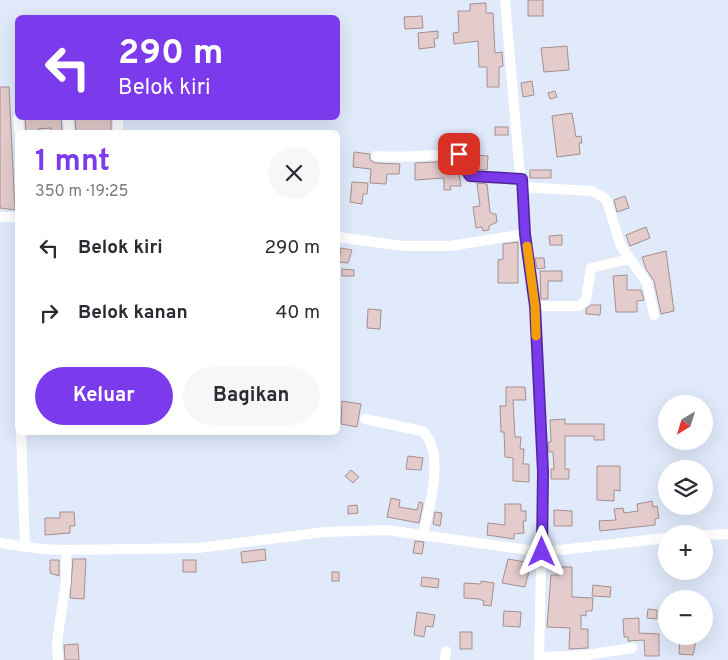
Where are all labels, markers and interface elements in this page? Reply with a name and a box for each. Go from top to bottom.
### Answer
text: 290 m [118,32,223,76]
icon: left [35,35,100,100]
text: Belok kiri [118,75,211,102]
pin [438,133,480,175]
icon: arrive [445,140,473,168]
text: 1 mnt [35,144,110,181]
button: close [268,147,320,199]
text: 350 m · 19:25 [35,182,129,202]
icon: left [35,234,63,262]
text: Belok kiri [78,236,163,260]
text: 290 m [264,236,320,260]
icon: right [35,299,63,327]
text: Belok kanan [78,301,188,325]
text: 40 m [275,301,320,325]
button: Keluar [35,367,173,425]
button: Bagikan [183,367,320,425]
north arrow [658,395,712,450]
map controls [658,395,713,645]
button: layers [658,460,713,515]
position arrow [515,525,567,577]
button: + [658,525,713,580]
button: − [658,590,713,645]

